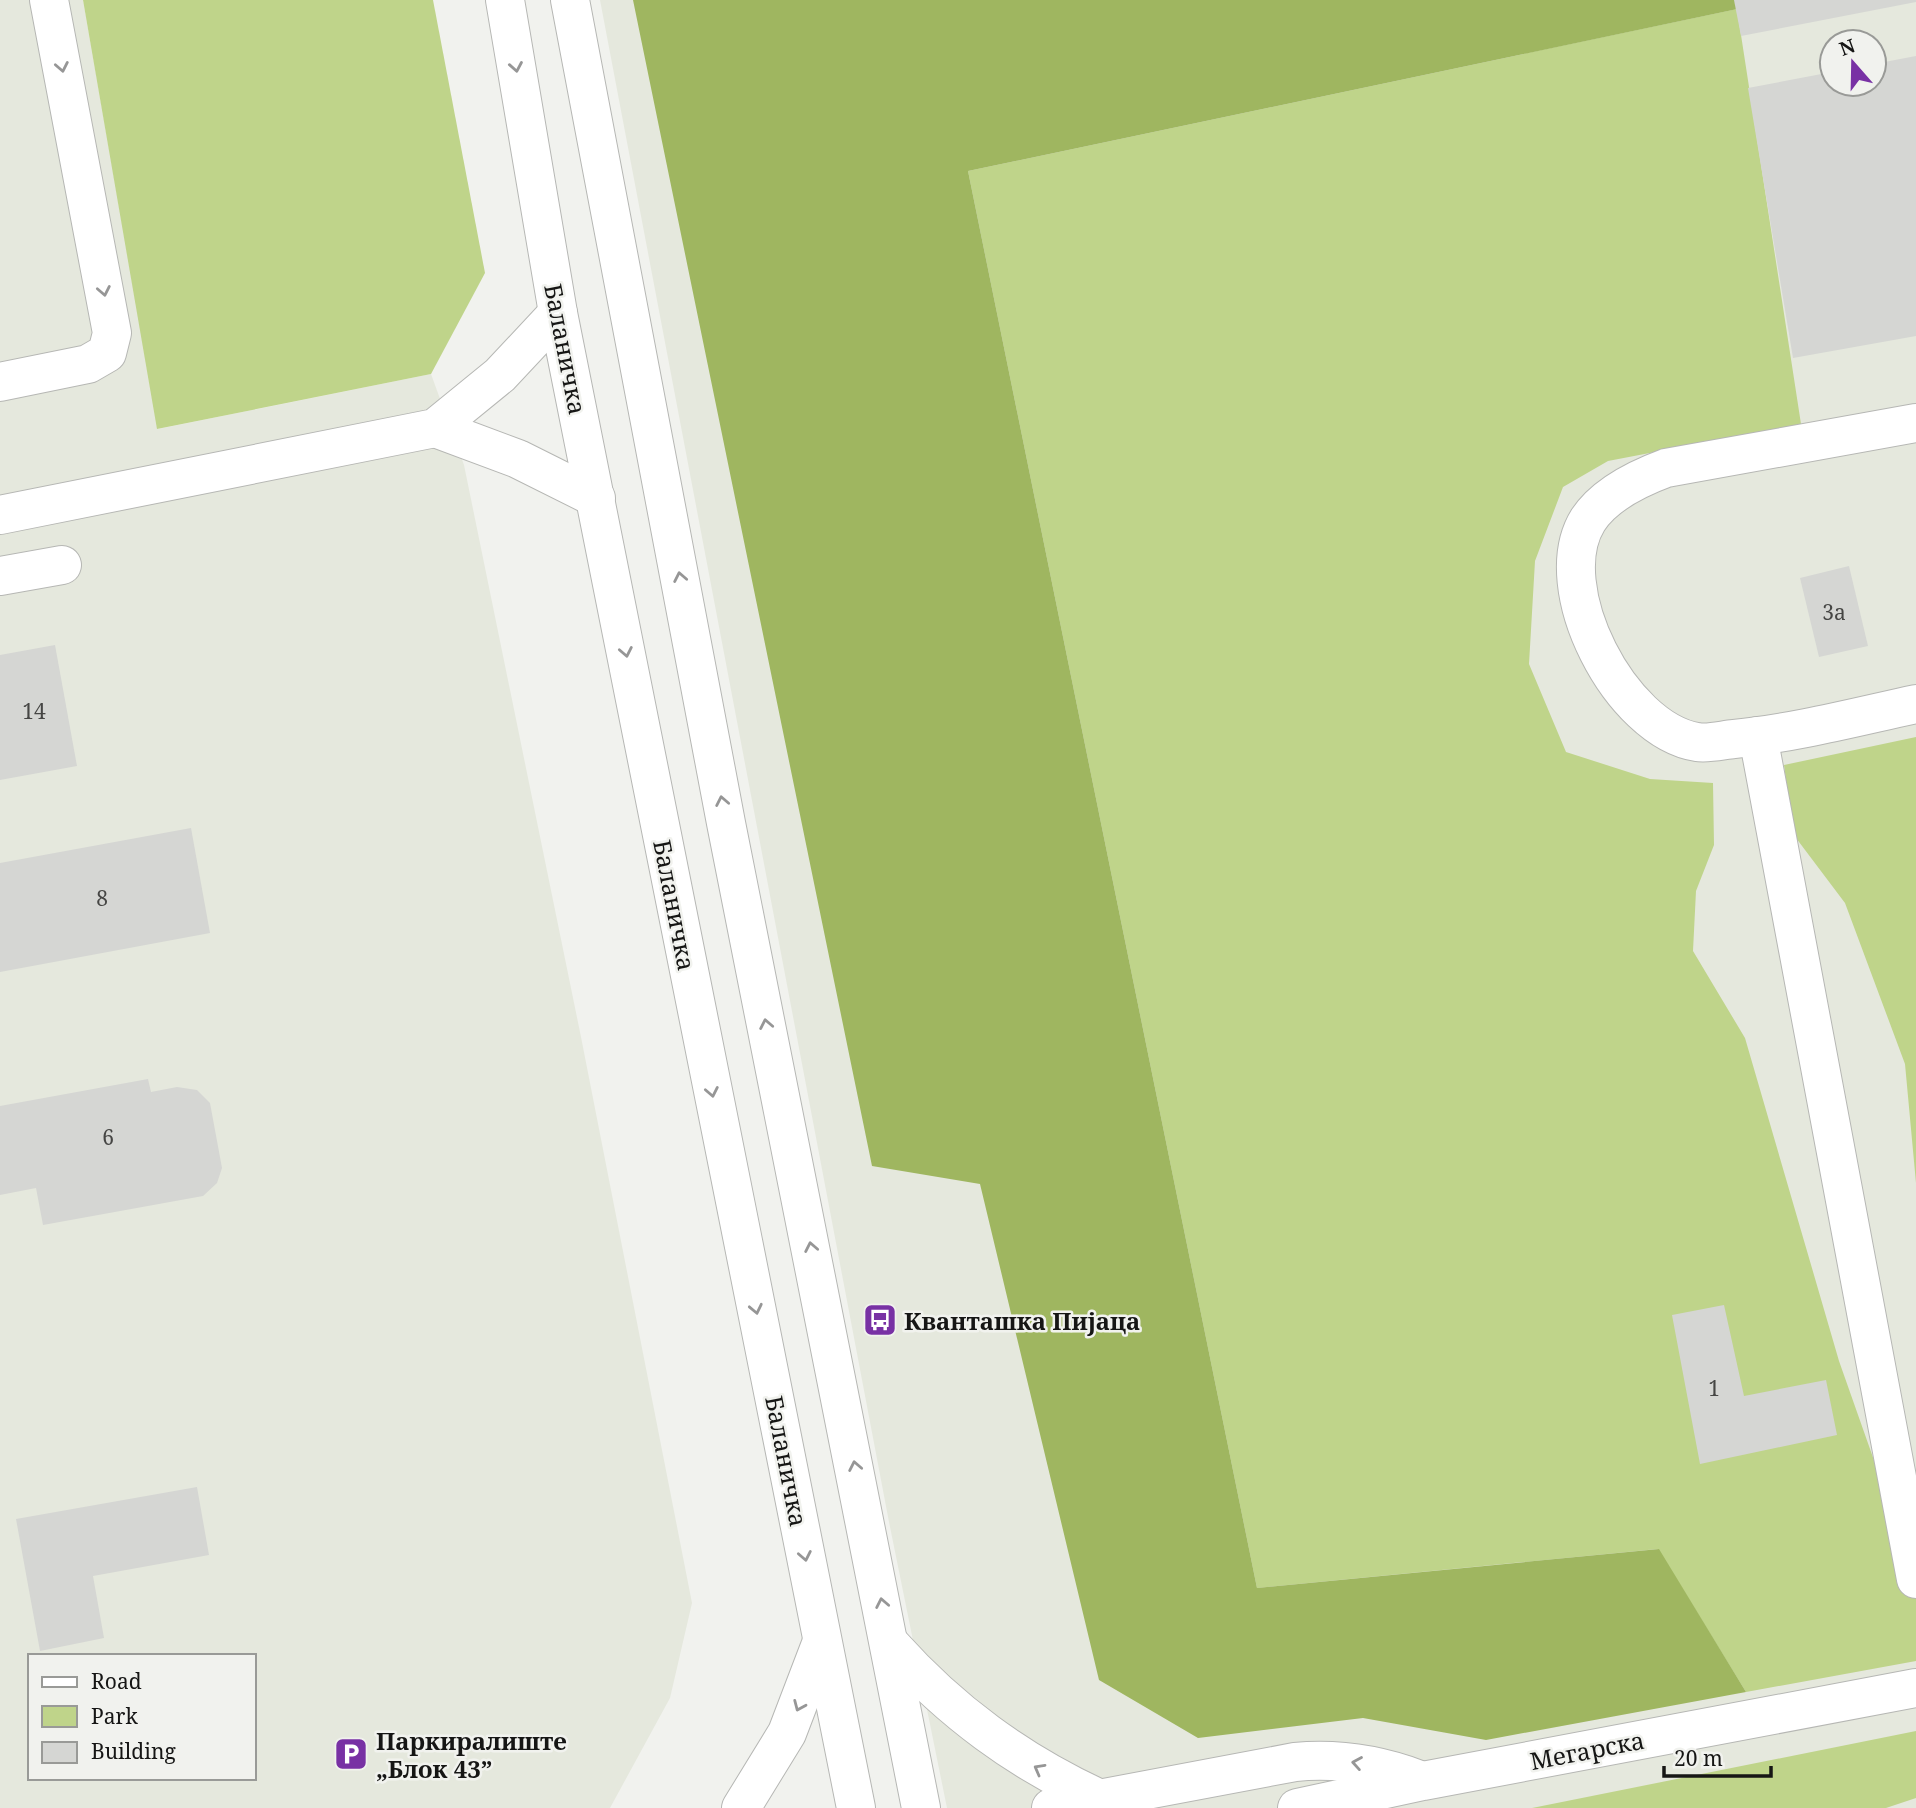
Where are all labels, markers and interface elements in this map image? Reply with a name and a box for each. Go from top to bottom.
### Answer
north arrow [1818,28,1888,98]
text: N [1836,32,1859,62]
one-way arrow [54,61,69,73]
one-way arrow [508,61,523,73]
street label: Баланичка [537,281,595,417]
one-way arrow [96,285,111,297]
one-way arrow [673,571,688,583]
house number: 3a [1822,598,1846,626]
one-way arrow [617,646,632,658]
house number: 14 [22,697,46,725]
one-way arrow [715,795,730,807]
street label: Баланичка [646,837,704,973]
house number: 8 [96,884,108,912]
one-way arrow [760,1018,775,1030]
one-way arrow [703,1086,718,1098]
house number: 6 [102,1123,114,1151]
one-way arrow [804,1241,819,1253]
bus stop icon: Кванташка Пијаца [861,1301,899,1339]
one-way arrow [747,1303,762,1315]
place label: Кванташка Пијаца [904,1304,1140,1337]
house number: 1 [1708,1374,1720,1402]
street label: Баланичка [758,1393,816,1529]
one-way arrow [848,1460,863,1472]
one-way arrow [797,1550,812,1562]
one-way arrow [875,1597,890,1609]
legend [28,1654,256,1780]
text: Road [91,1667,142,1695]
one-way arrow [793,1699,807,1712]
text: Park [91,1702,138,1730]
street label: Мегарска [1527,1723,1647,1777]
place label: Паркиралиште „Блок 43” [376,1724,567,1785]
scale bar [1664,1734,1771,1778]
parking icon: Паркиралиште „Блок 43” [332,1735,370,1773]
text: Building [91,1737,176,1765]
text: 20 m [1674,1744,1723,1772]
one-way arrow [1351,1756,1363,1771]
one-way arrow [1033,1764,1046,1777]

